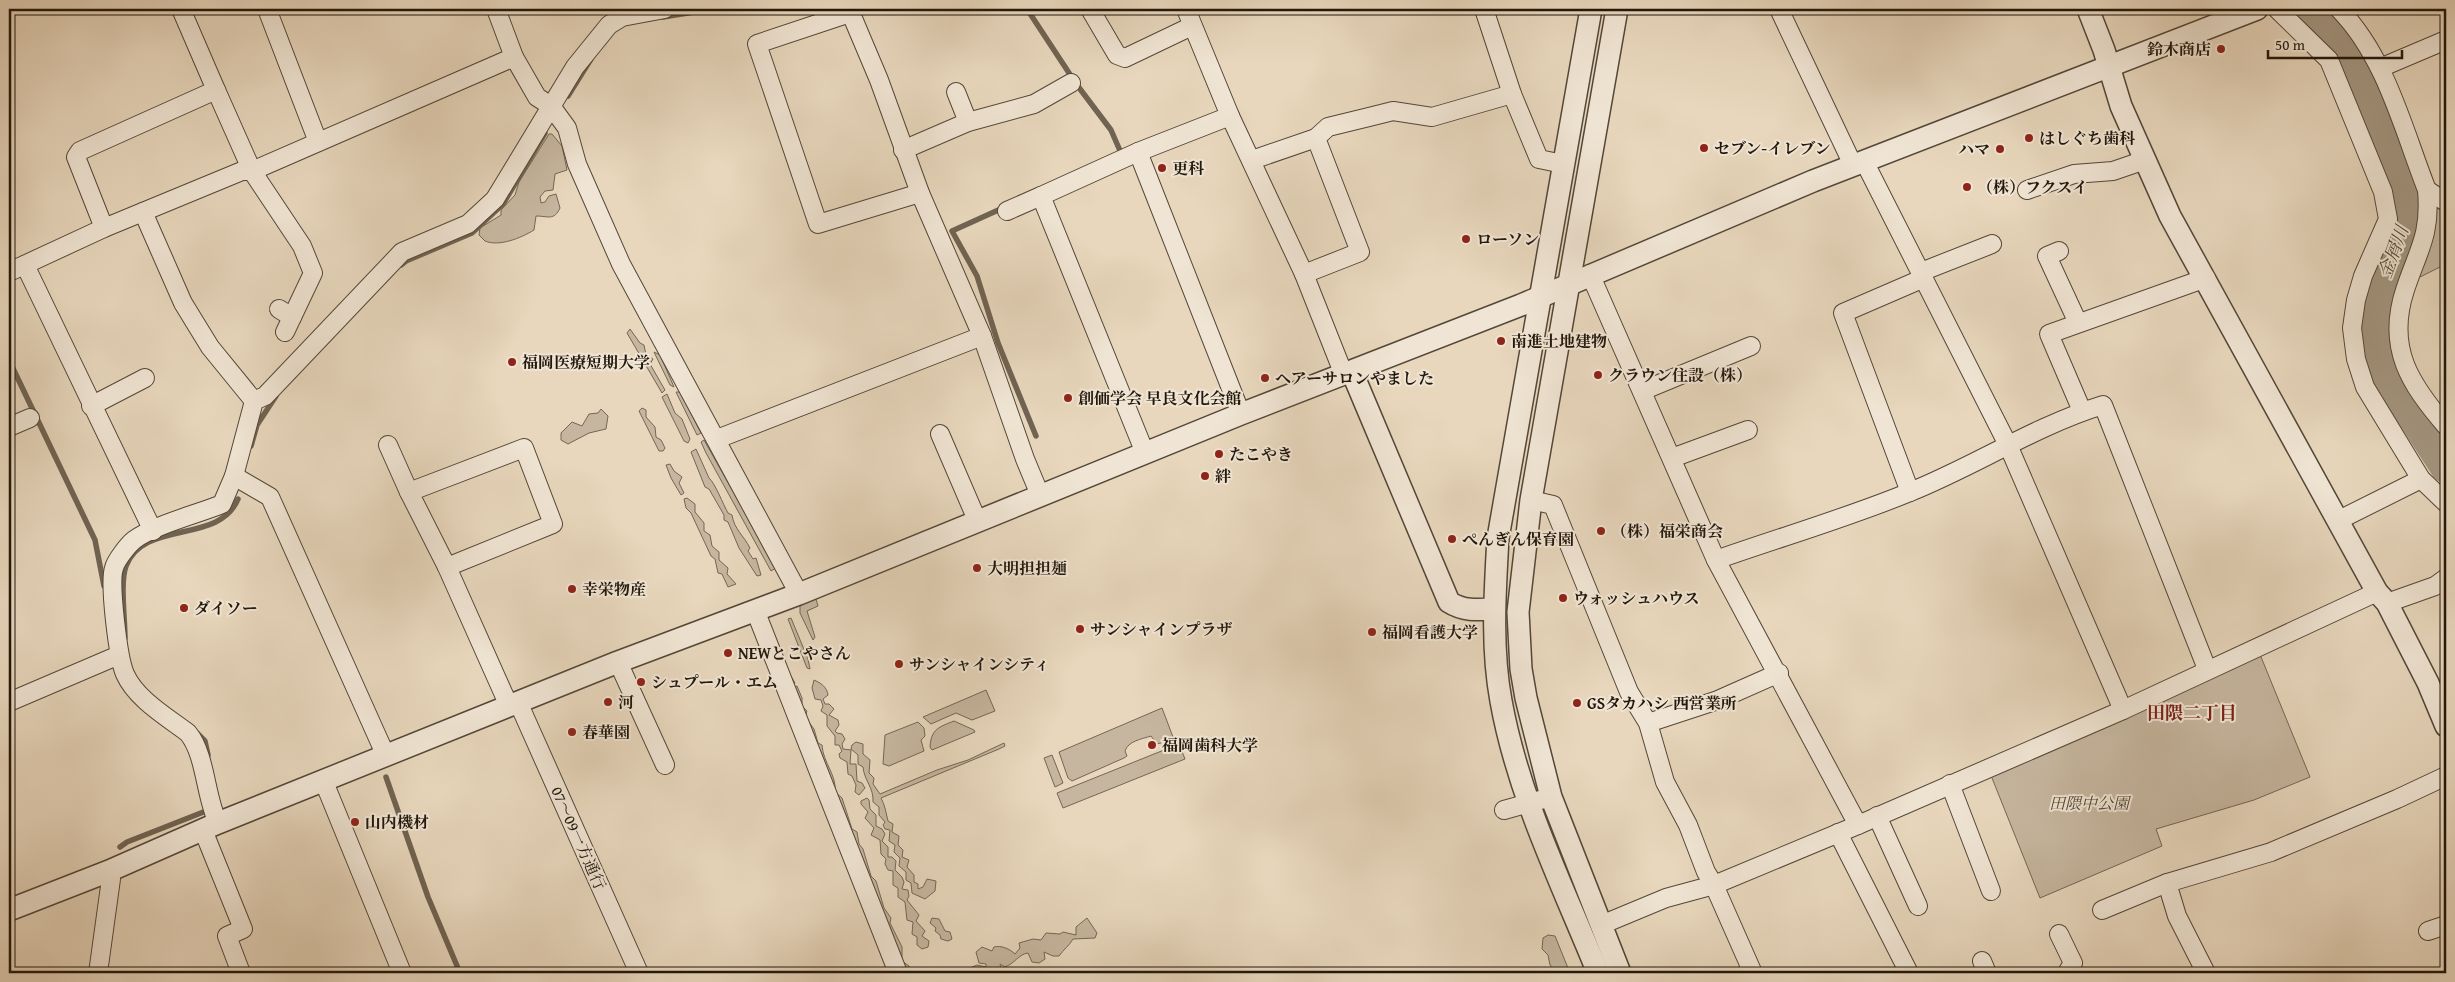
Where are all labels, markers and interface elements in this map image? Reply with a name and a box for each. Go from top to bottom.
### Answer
scale bar [2268,28,2401,60]
text: 50 m [2275,34,2306,55]
place label: 鈴木商店 [2147,37,2211,61]
marker: 鈴木商店 [2215,43,2227,55]
place label: はしぐち歯科 [2039,126,2136,150]
marker: はしぐち歯科 [2023,132,2035,144]
place label: セブン-イレブン [1714,136,1831,160]
place label: ハマ [1958,137,1990,161]
marker: セブン-イレブン [1698,142,1710,154]
marker: ハマ [1994,143,2006,155]
place label: 更科 [1172,156,1205,180]
marker: 更科 [1156,162,1168,174]
place label: （株）フクスイ [1977,175,2088,199]
marker: （株）フクスイ [1961,181,1973,193]
water label: 金屑川 [2371,220,2416,282]
place label: ローソン [1476,227,1539,251]
marker: ローソン [1460,233,1472,245]
place label: 南進土地建物 [1511,329,1607,353]
marker: 南進土地建物 [1495,335,1507,347]
place label: 福岡医療短期大学 [521,350,650,374]
marker: 福岡医療短期大学 [506,356,518,368]
place label: クラウン住設（株） [1608,363,1752,387]
place label: ヘアーサロンやました [1275,366,1434,390]
marker: クラウン住設（株） [1592,369,1604,381]
marker: ヘアーサロンやました [1259,372,1271,384]
place label: 創価学会 早良文化会館 [1078,386,1242,410]
marker: 創価学会 早良文化会館 [1062,392,1074,404]
place label: たこやき [1229,442,1293,466]
marker: たこやき [1213,448,1225,460]
place label: 絆 [1215,464,1231,488]
marker: 絆 [1199,470,1211,482]
place label: （株）福栄商会 [1611,519,1723,543]
marker: （株）福栄商会 [1595,525,1607,537]
place label: ぺんぎん保育園 [1462,527,1574,551]
marker: ぺんぎん保育園 [1446,533,1458,545]
place label: 大明担担麺 [987,556,1067,580]
marker: 大明担担麺 [971,562,983,574]
place label: 幸栄物産 [582,577,646,601]
marker: 幸栄物産 [566,583,578,595]
place label: ウォッシュハウス [1573,586,1700,610]
marker: ウォッシュハウス [1557,592,1569,604]
place label: ダイソー [194,596,258,620]
marker: ダイソー [178,602,190,614]
place label: サンシャインプラザ [1090,617,1232,641]
place label: 福岡看護大学 [1381,620,1478,644]
marker: サンシャインプラザ [1074,623,1086,635]
marker: 福岡看護大学 [1366,626,1378,638]
place label: NEWとこやさん [738,641,851,665]
marker: NEWとこやさん [722,647,734,659]
place label: サンシャインシティ [909,652,1050,676]
marker: サンシャインシティ [893,658,905,670]
place label: シュプール・エム [651,670,778,694]
marker: シュプール・エム [635,676,647,688]
place label: 河 [618,690,634,714]
place label: GSタカハシ 西営業所 [1587,691,1737,715]
marker: 河 [602,696,614,708]
marker: GSタカハシ 西営業所 [1571,697,1583,709]
district label: 田隈二丁目 [2147,699,2237,726]
place label: 春華園 [582,720,630,744]
marker: 春華園 [566,726,578,738]
place label: 福岡歯科大学 [1161,733,1258,757]
marker: 福岡歯科大学 [1146,739,1158,751]
street label: 07～09一方通行 [545,782,613,894]
park label: 田隈中公園 [2049,791,2132,815]
place label: 山内機材 [365,810,429,834]
marker: 山内機材 [349,816,361,828]

